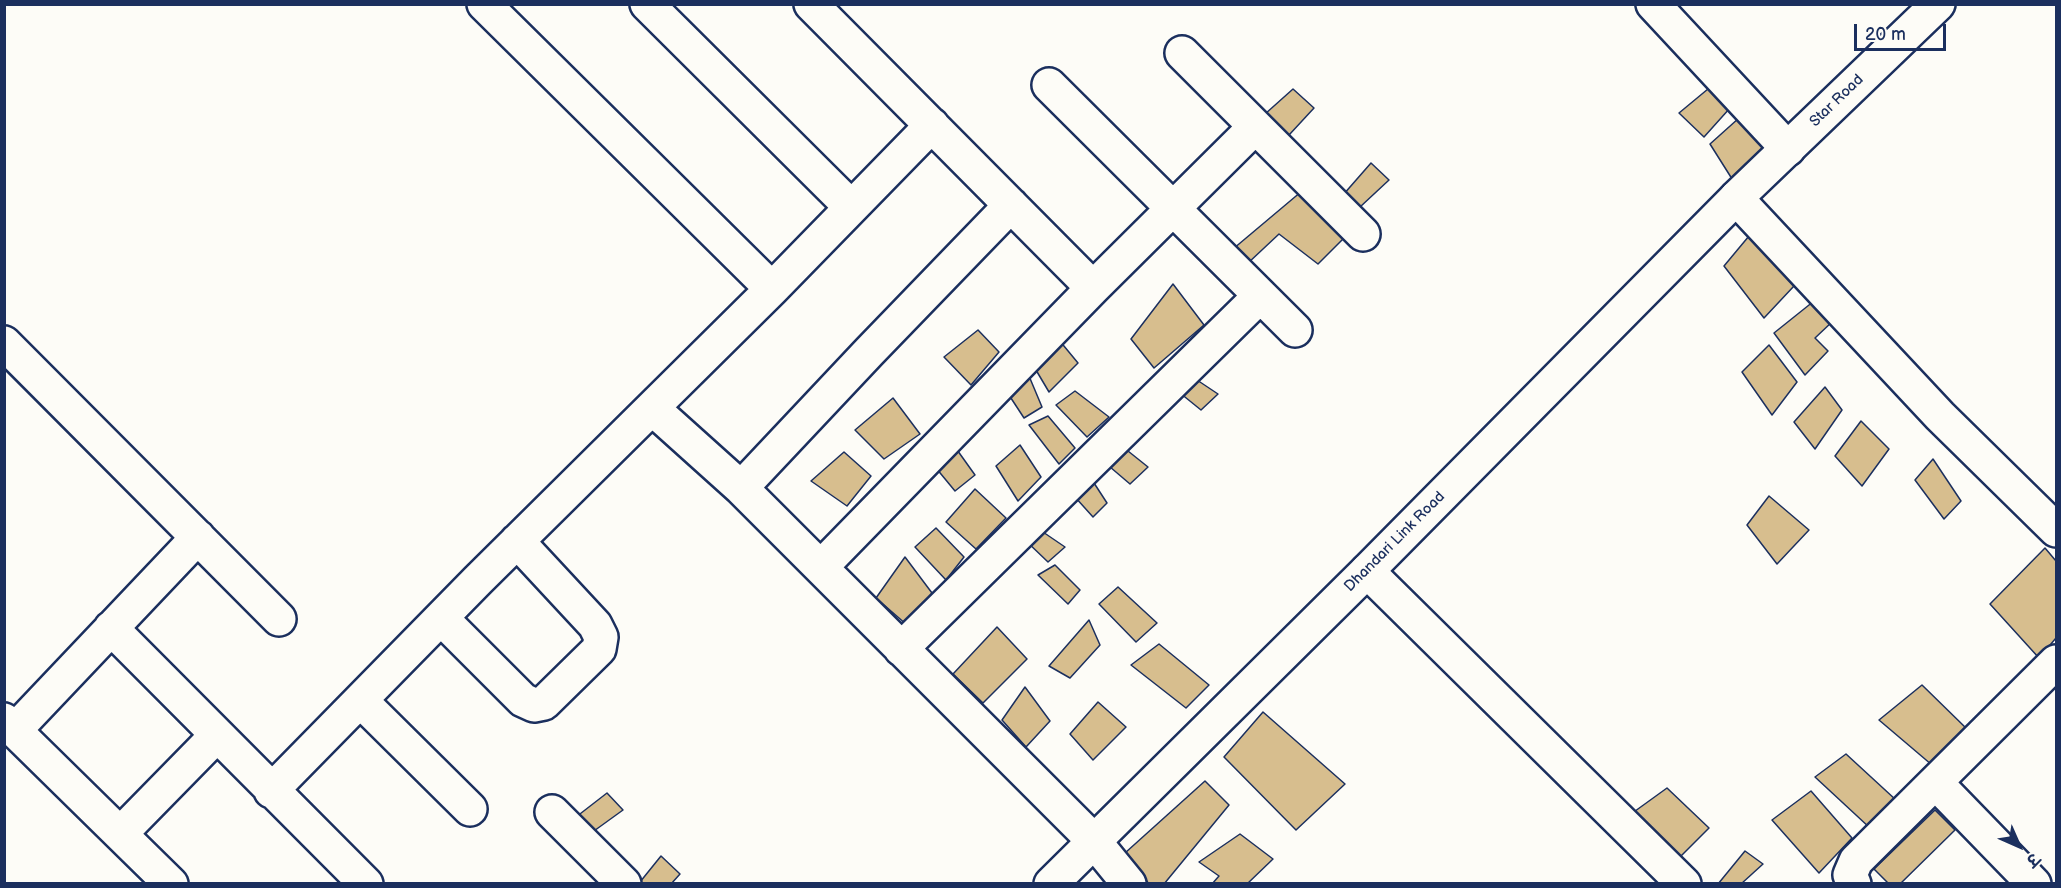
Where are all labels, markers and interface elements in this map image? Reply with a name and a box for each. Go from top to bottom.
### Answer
scale bar [1857,12,1948,50]
text: 20 m [1865,24,1906,45]
street label: Star Road [1806,71,1868,131]
street label: Dhandari Link Road [1341,488,1449,596]
north arrow [1989,816,2049,876]
text: उ [2022,849,2043,870]

